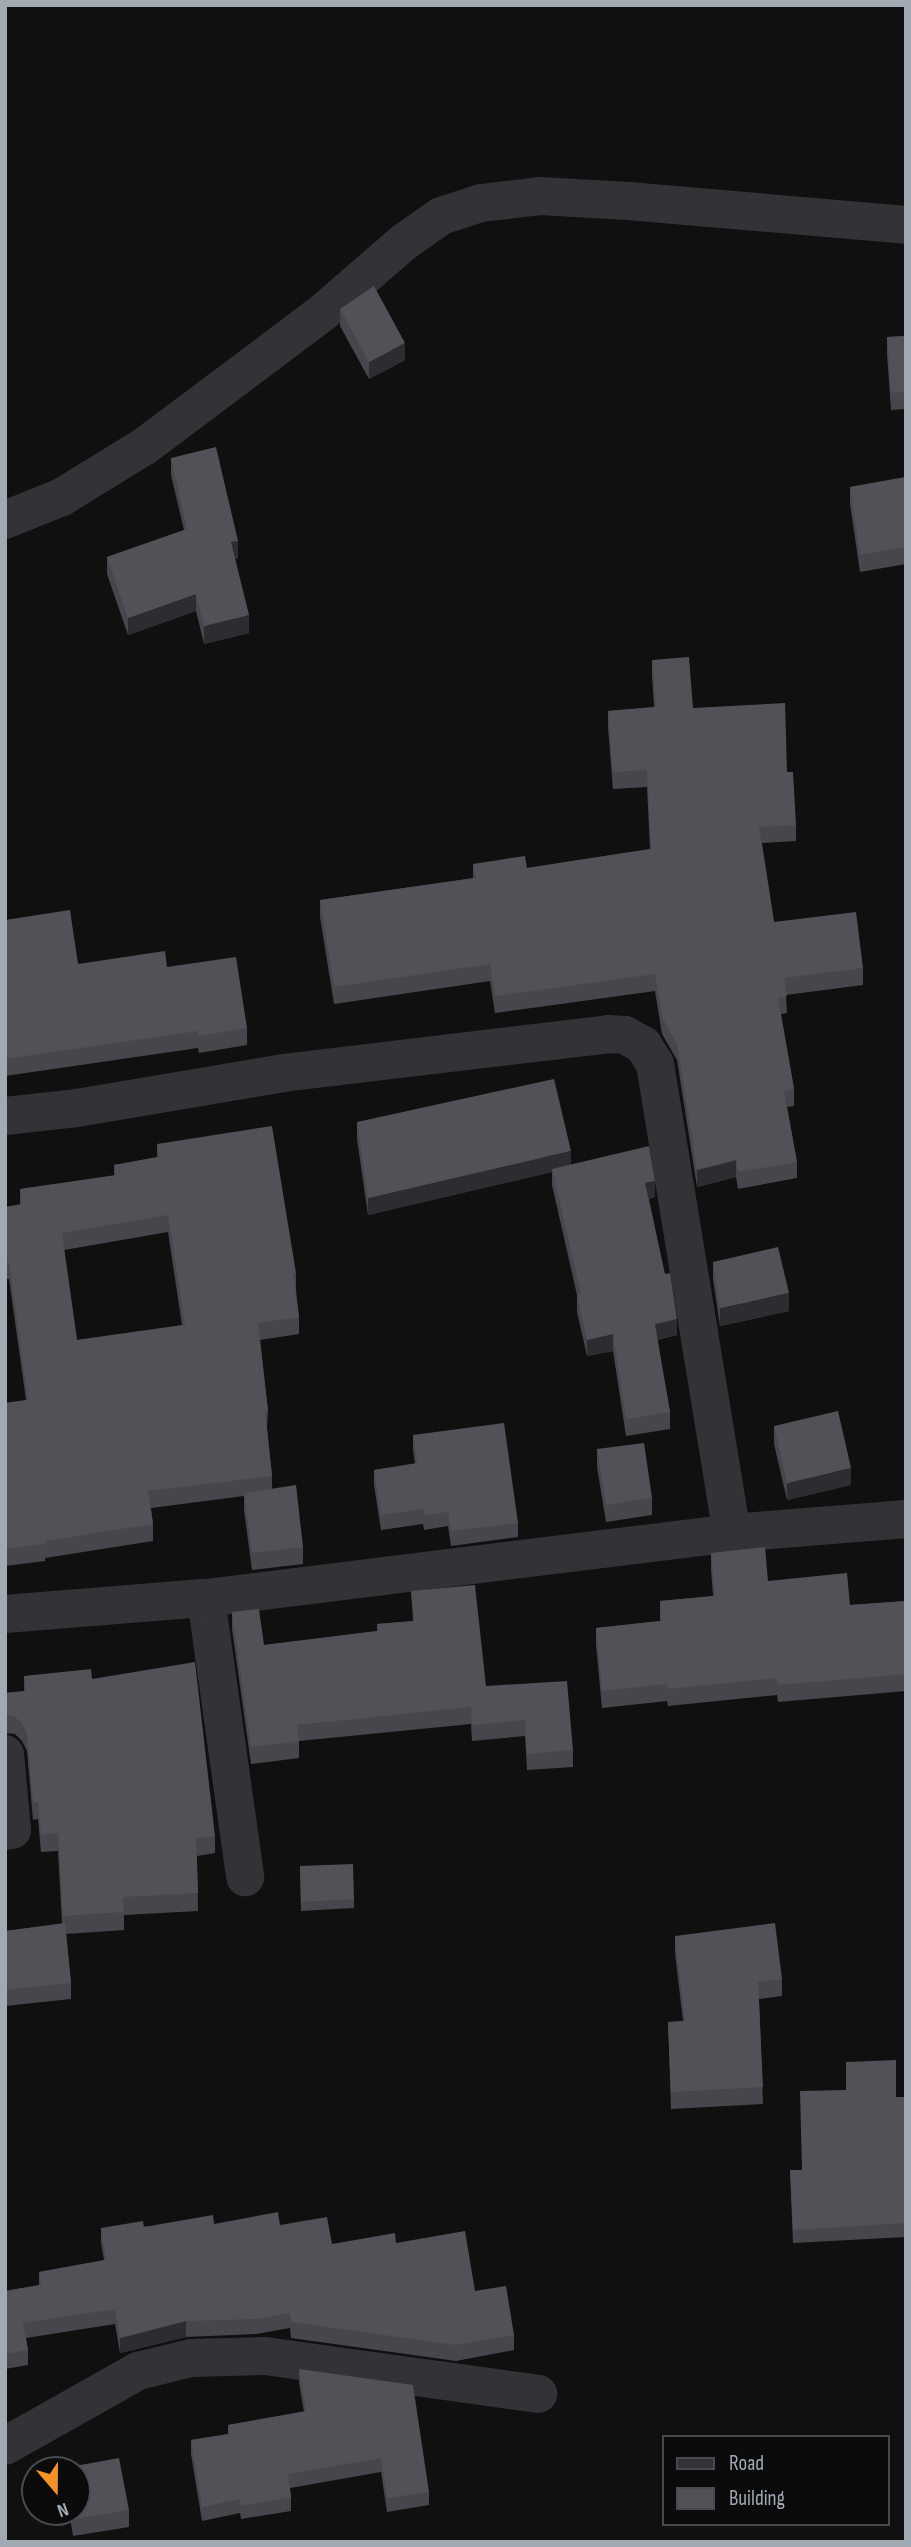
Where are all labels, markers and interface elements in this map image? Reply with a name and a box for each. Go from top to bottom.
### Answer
legend [662,2435,890,2526]
text: Road [729,2451,764,2476]
north arrow [21,2456,91,2526]
text: Building [729,2486,785,2511]
text: N [54,2497,71,2522]

